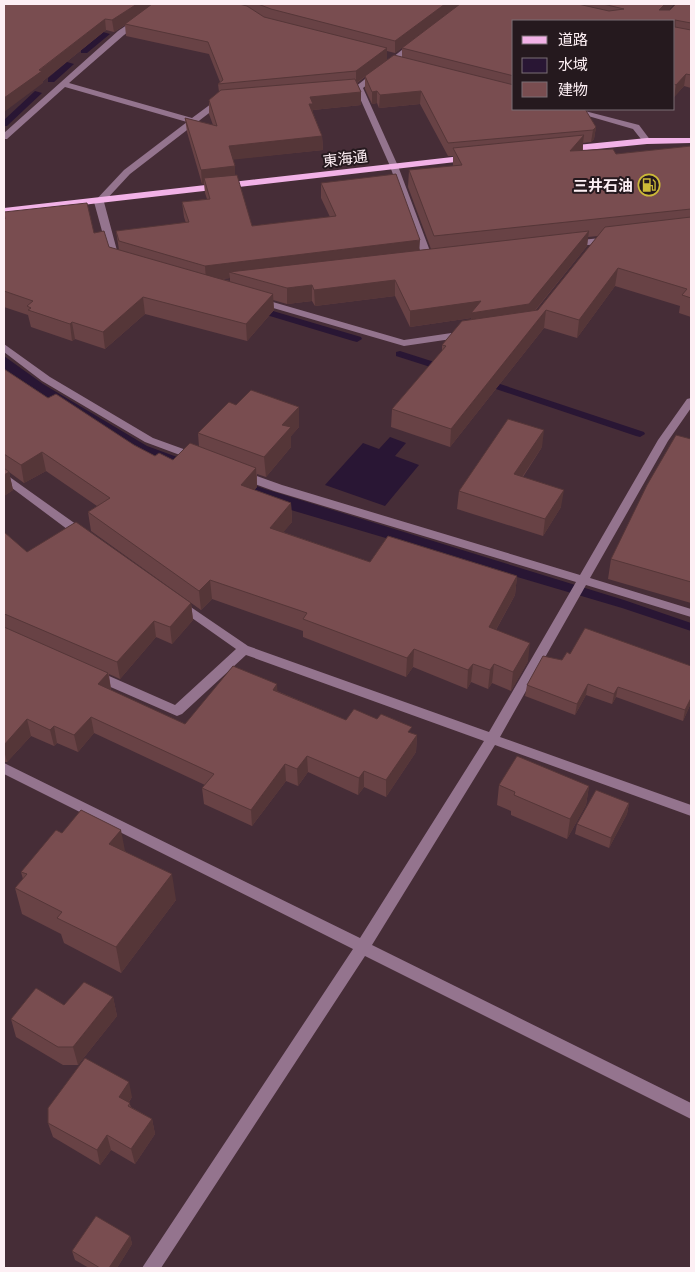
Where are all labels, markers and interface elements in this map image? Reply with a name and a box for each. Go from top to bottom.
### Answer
legend [512,20,675,110]
text: 道路 [558,30,588,48]
text: 水域 [558,55,588,73]
text: 建物 [558,80,588,98]
street label: 東海通 [322,146,368,170]
fuel station icon: 三井石油 [637,173,661,197]
place label: 三井石油 [573,176,633,194]

